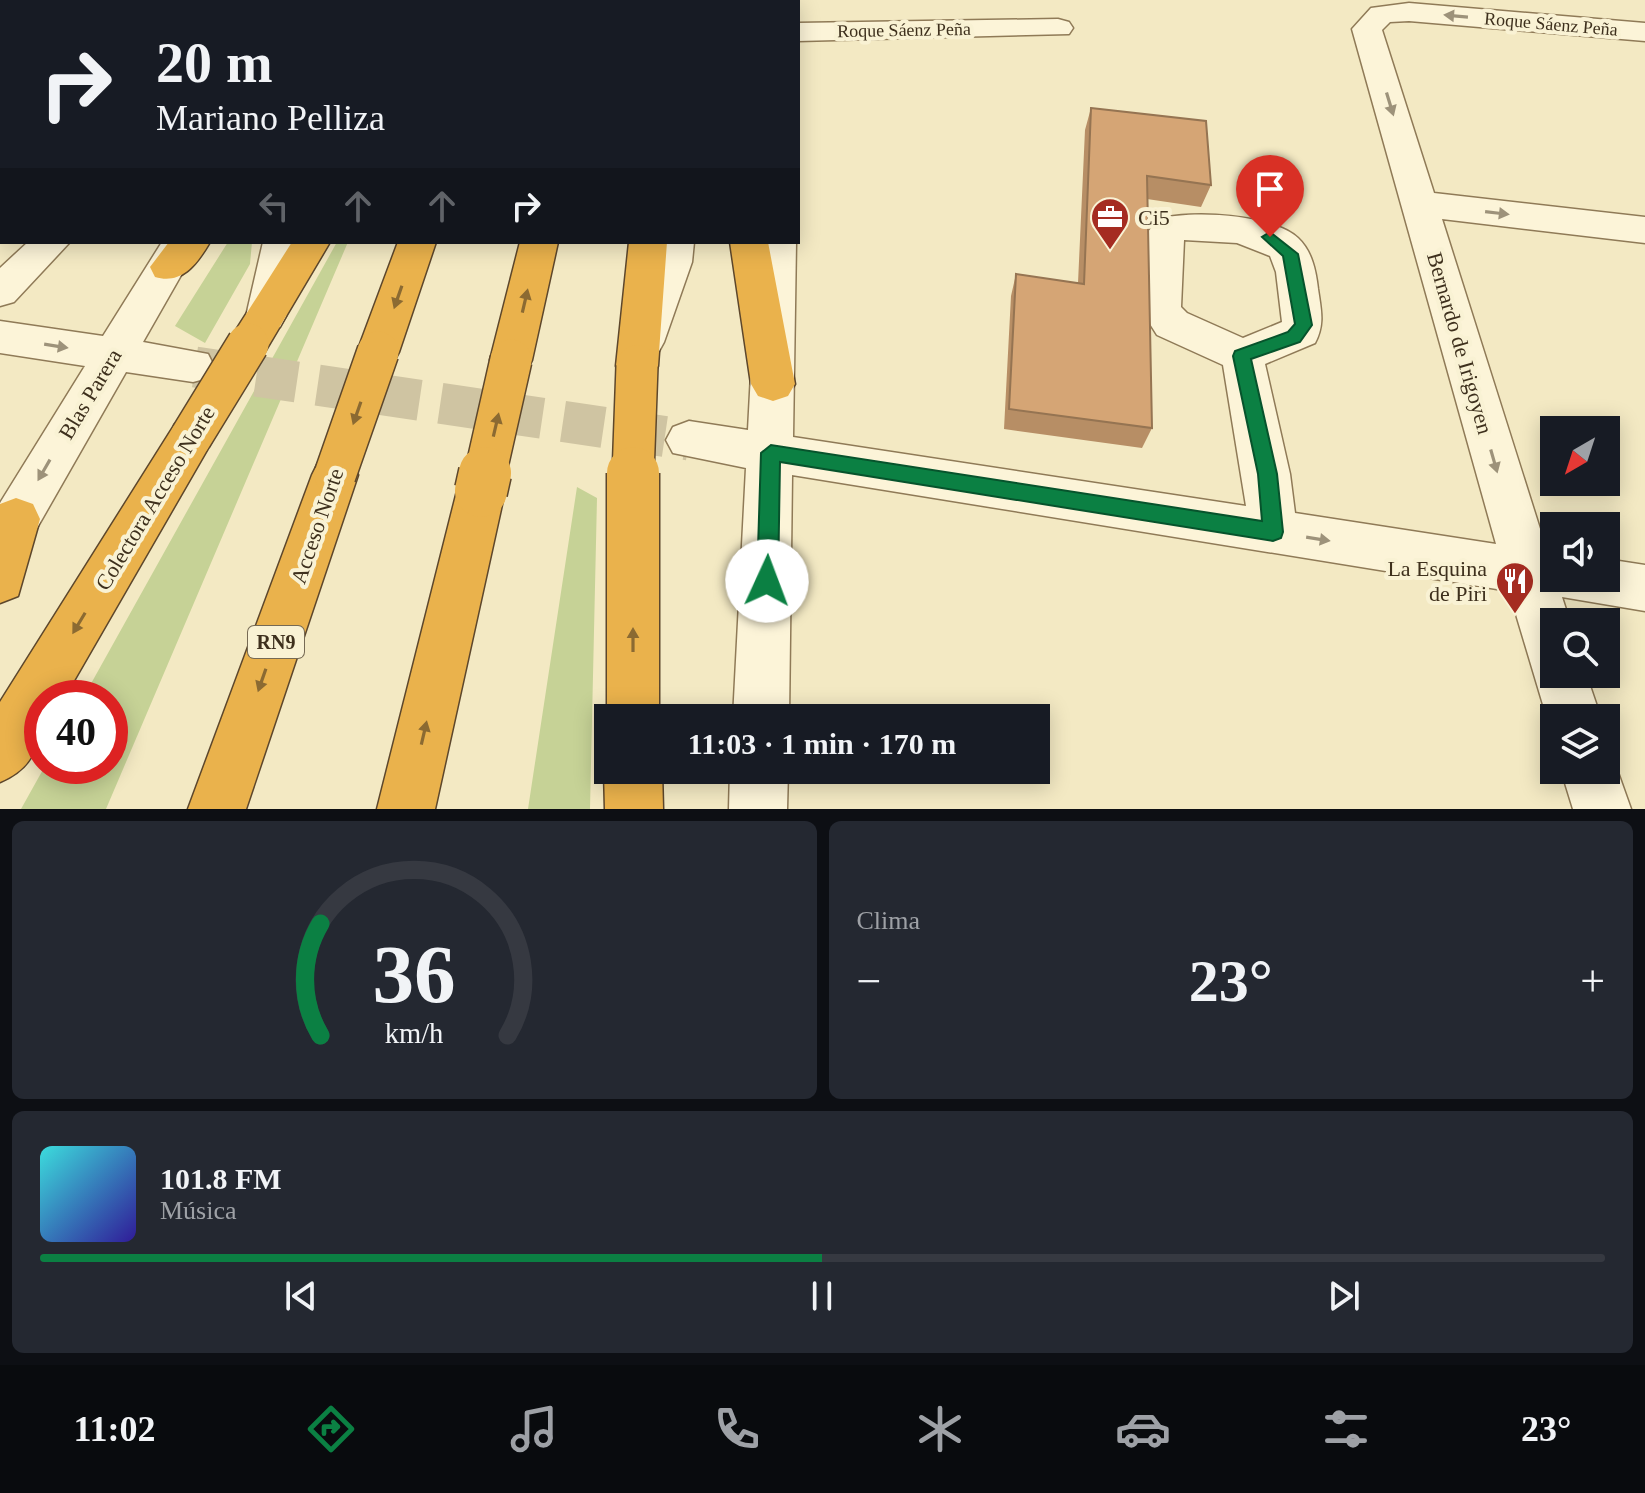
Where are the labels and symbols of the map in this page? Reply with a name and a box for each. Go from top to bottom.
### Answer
street label: Roque Sáenz Peña [1483,8,1619,40]
one-way arrow [1443,9,1468,22]
street label: Roque Sáenz Peña [837,19,971,41]
one-way arrow [1384,92,1396,116]
pin [1236,155,1304,237]
office icon: Ci5 [1089,196,1131,251]
place label: Ci5 [1138,205,1170,230]
one-way arrow [1485,207,1510,220]
street label: Bernardo de Irigoyen [1422,249,1498,437]
one-way arrow [391,285,403,309]
one-way arrow [519,288,532,313]
one-way arrow [44,340,69,353]
street label: Blas Parera [53,344,127,444]
street label: Colectora Acceso Norte [90,401,220,595]
one-way arrow [350,401,362,425]
one-way arrow [490,413,503,438]
north arrow [1540,416,1620,496]
one-way arrow [1488,449,1501,473]
one-way arrow [37,459,51,481]
street label: Acceso Norte [286,465,348,587]
one-way arrow [1306,533,1331,546]
position arrow [725,539,809,623]
place label: La Esquina de Piri [1387,556,1487,606]
restaurant icon: La Esquina de Piri [1494,560,1536,615]
one-way arrow [71,613,86,634]
road number: RN9 [248,626,304,658]
one-way arrow [627,627,639,652]
one-way arrow [256,668,268,692]
speed limit sign: 40 [24,680,128,784]
one-way arrow [418,720,431,745]

